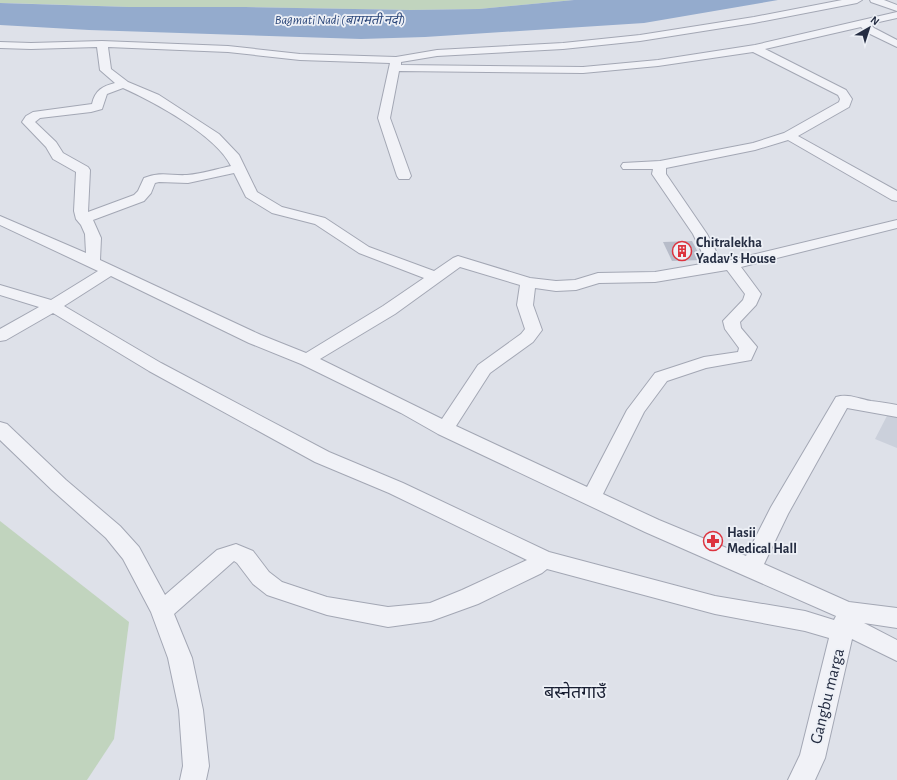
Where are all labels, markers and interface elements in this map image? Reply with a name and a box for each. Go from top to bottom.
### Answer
north arrow [849,8,889,48]
water label: Bagmati Nadi (बागमती नदी) [275,12,405,27]
text: N [869,14,881,27]
place label: Chitralekha Yadav's House [696,236,776,266]
building icon: Chitralekha Yadav's House [671,240,693,262]
place label: Hasii Medical Hall [727,526,797,556]
pharmacy icon: Hasii Medical Hall [702,530,724,552]
street label: Gangbu marga [807,646,847,745]
district label: बस्नेतगाउँ [544,681,607,702]

